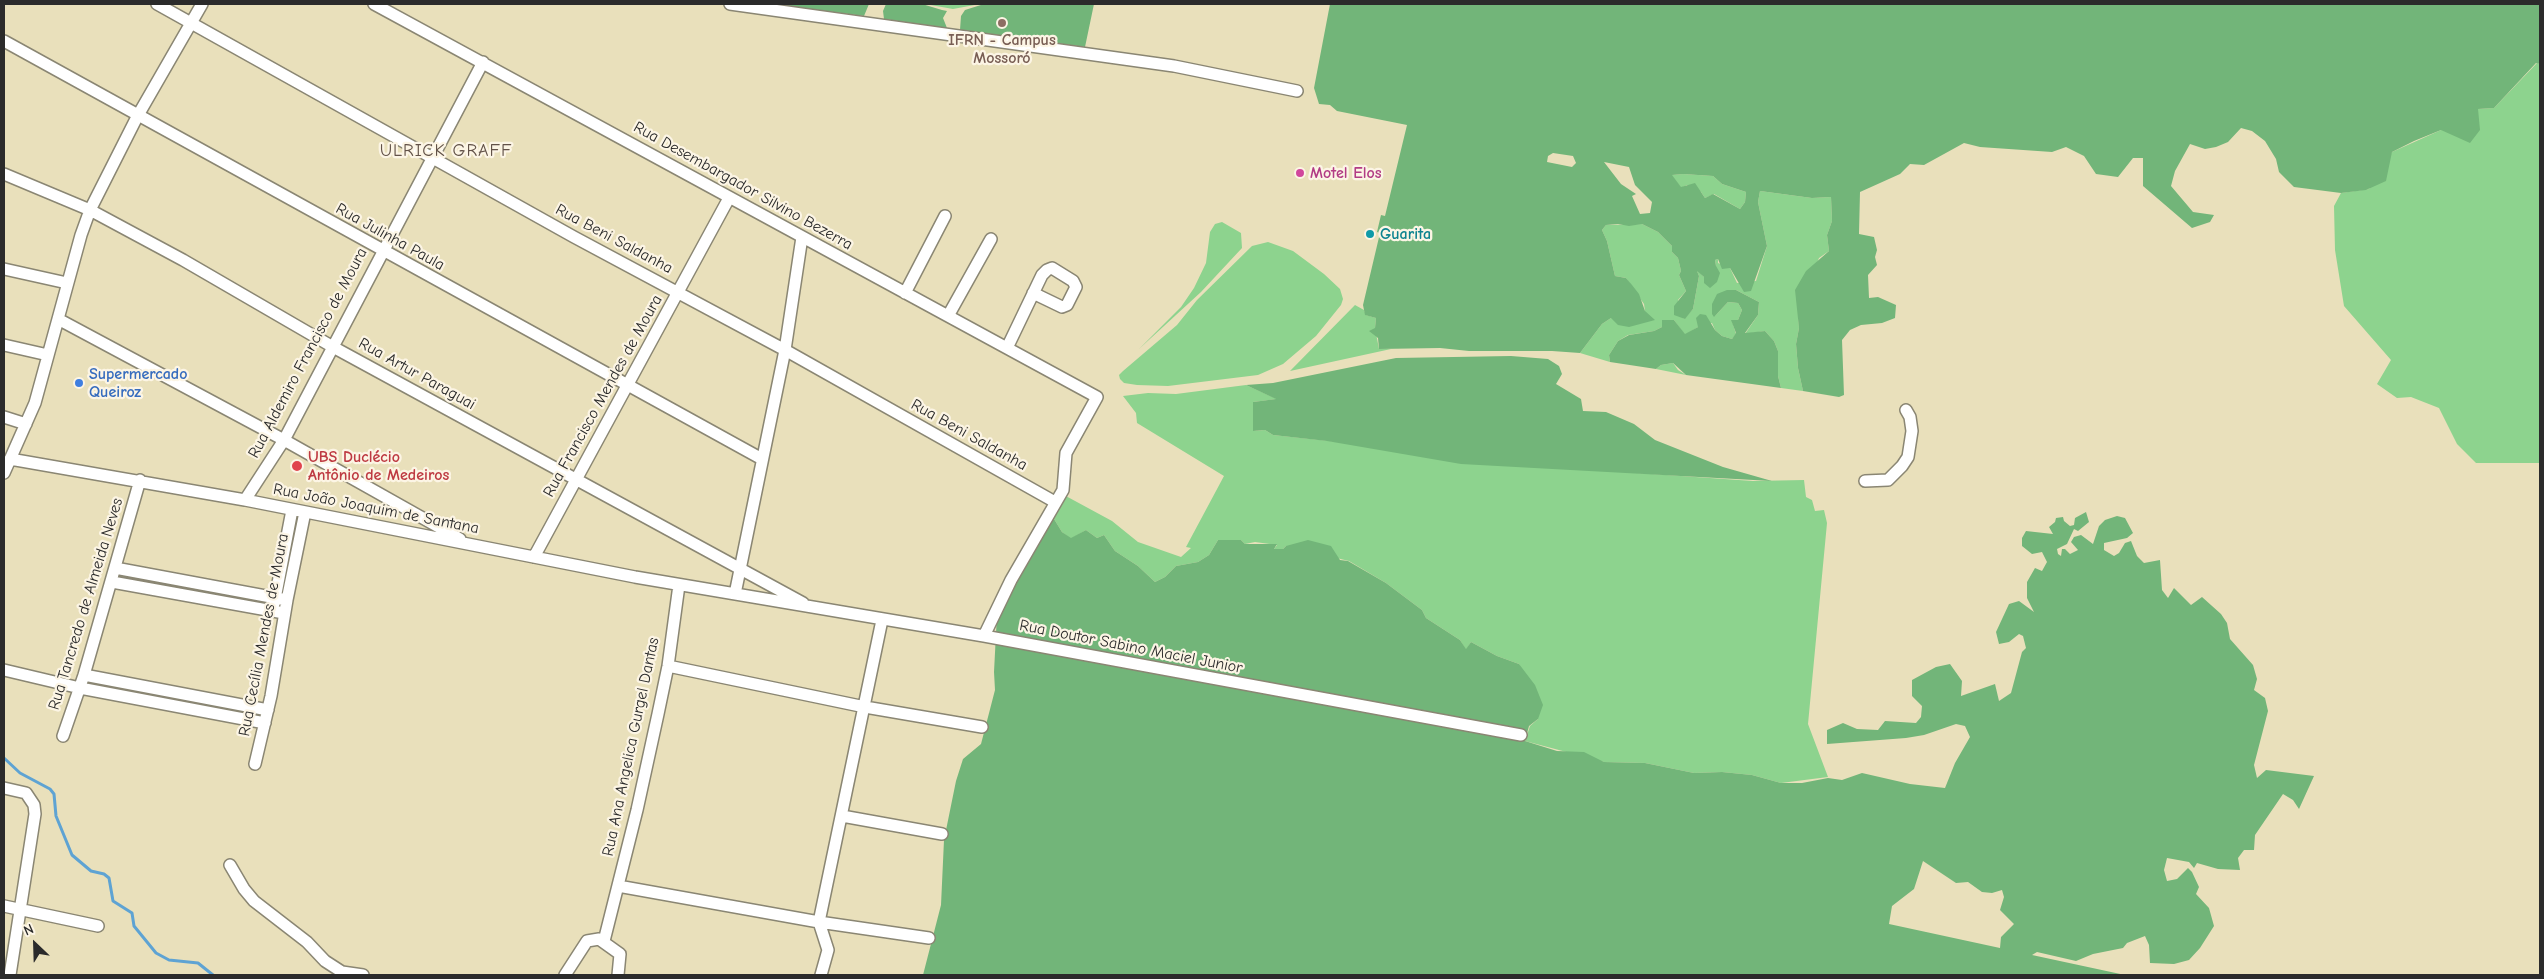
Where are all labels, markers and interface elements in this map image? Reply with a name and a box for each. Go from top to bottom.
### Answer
marker: IFRN - Campus Mossoró [996,17,1008,29]
place label: IFRN - Campus Mossoró [948,30,1056,68]
street label: Rua Desembargador Silvino Bezerra [630,118,856,254]
district label: ULRICK GRAFF [378,140,514,162]
place label: Motel Elos [1310,163,1382,183]
marker: Motel Elos [1294,167,1306,179]
street label: Rua Julinha Paula [332,199,448,275]
street label: Rua Beni Saldanha [552,200,676,278]
place label: Guarita [1380,224,1431,244]
marker: Guarita [1364,228,1376,240]
street label: Rua Aldemiro Francisco de Moura [244,245,372,461]
street label: Rua Francisco Mendes de Moura [539,292,667,500]
street label: Rua Artur Paraguai [355,334,479,414]
place label: Supermercado Queiroz [89,364,187,402]
marker: Supermercado Queiroz [73,377,85,389]
street label: Rua Beni Saldanha [907,395,1031,475]
place label: UBS Duclécio Antônio de Medeiros [308,447,449,485]
marker: UBS Duclécio Antônio de Medeiros [290,459,304,473]
street label: Rua João Joaquim de Santana [272,480,480,538]
street label: Rua Tancredo de Almeida Neves [45,496,127,712]
street label: Rua Cecília Mendes de Moura [235,532,293,738]
street label: Rua Doutor Sabino Maciel Junior [1018,616,1244,678]
street label: Rua Ana Angelica Gurgel Dantas [598,636,664,858]
north arrow [10,919,60,969]
text: N [21,920,36,939]

